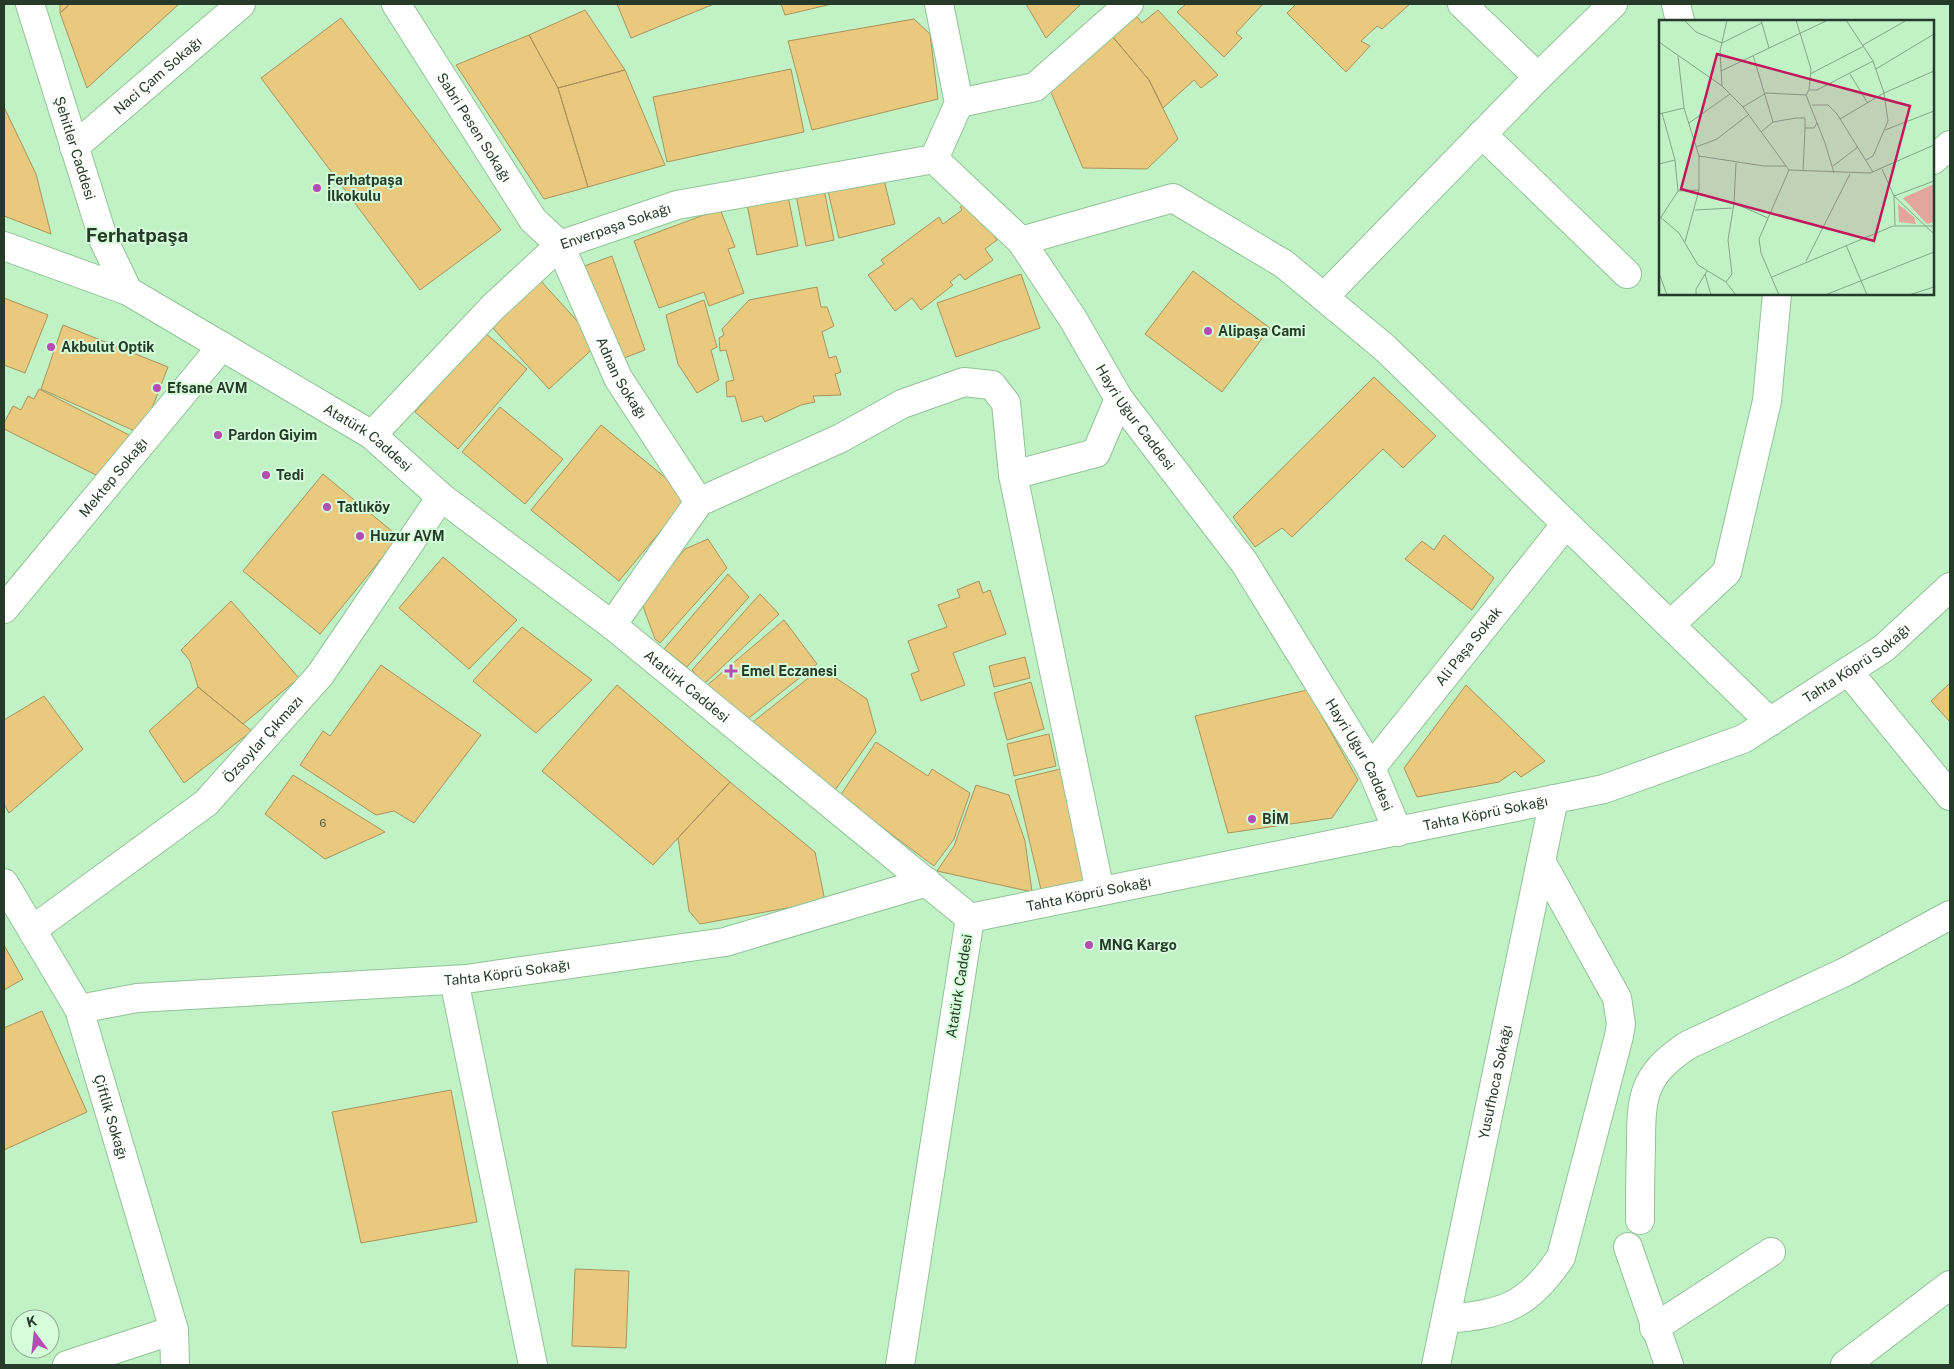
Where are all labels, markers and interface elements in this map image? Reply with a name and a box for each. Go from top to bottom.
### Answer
inset map [1659,20,1934,295]
street label: Naci Çam Sokağı [110,33,205,117]
street label: Sabri Pesen Sokağı [434,70,515,185]
street label: Şehitler Caddesi [51,94,99,202]
place label: Ferhatpaşa İlkokulu [327,172,403,204]
marker: Ferhatpaşa İlkokulu [311,182,323,194]
street label: Enverpaşa Sokağı [558,200,673,252]
district label: Ferhatpaşa [86,224,188,246]
place label: Alipaşa Cami [1218,323,1305,339]
marker: Alipaşa Cami [1202,325,1214,337]
street label: Adnan Sokağı [593,335,650,421]
place label: Akbulut Optik [61,339,154,355]
marker: Akbulut Optik [45,341,57,353]
street label: Hayri Uğur Caddesi [1093,361,1178,473]
place label: Efsane AVM [167,380,248,396]
marker: Efsane AVM [151,382,163,394]
street label: Atatürk Caddesi [321,400,415,475]
place label: Pardon Giyim [228,427,317,443]
marker: Pardon Giyim [212,429,224,441]
street label: Mektep Sokağı [76,435,150,520]
place label: Tedi [276,467,304,483]
marker: Tedi [260,469,272,481]
place label: Tatlıköy [337,499,390,515]
marker: Tatlıköy [321,501,333,513]
place label: Huzur AVM [370,528,445,544]
marker: Huzur AVM [354,530,366,542]
street label: Ali Paşa Sokak [1432,603,1505,689]
street label: Tahta Köprü Sokağı [1800,620,1913,706]
street label: Atatürk Caddesi [641,647,732,726]
place label: Emel Eczanesi [741,663,837,679]
marker: Emel Eczanesi [725,665,737,677]
street label: Özsoylar Çıkmazı [218,692,306,786]
street label: Hayri Uğur Caddesi [1322,696,1396,813]
street label: Tahta Köprü Sokağı [1422,793,1549,834]
place label: BİM [1262,810,1289,827]
marker: BİM [1246,813,1258,825]
house number: 6 [320,817,327,829]
street label: Tahta Köprü Sokağı [1025,873,1152,914]
street label: Atatürk Caddesi [943,933,975,1039]
place label: MNG Kargo [1099,937,1177,953]
marker: MNG Kargo [1083,939,1095,951]
street label: Tahta Köprü Sokağı [444,956,571,988]
street label: Yusufhoca Sokağı [1475,1024,1515,1141]
street label: Çiftlik Sokağı [91,1072,131,1161]
north arrow [10,1309,60,1359]
text: K [25,1312,39,1330]

